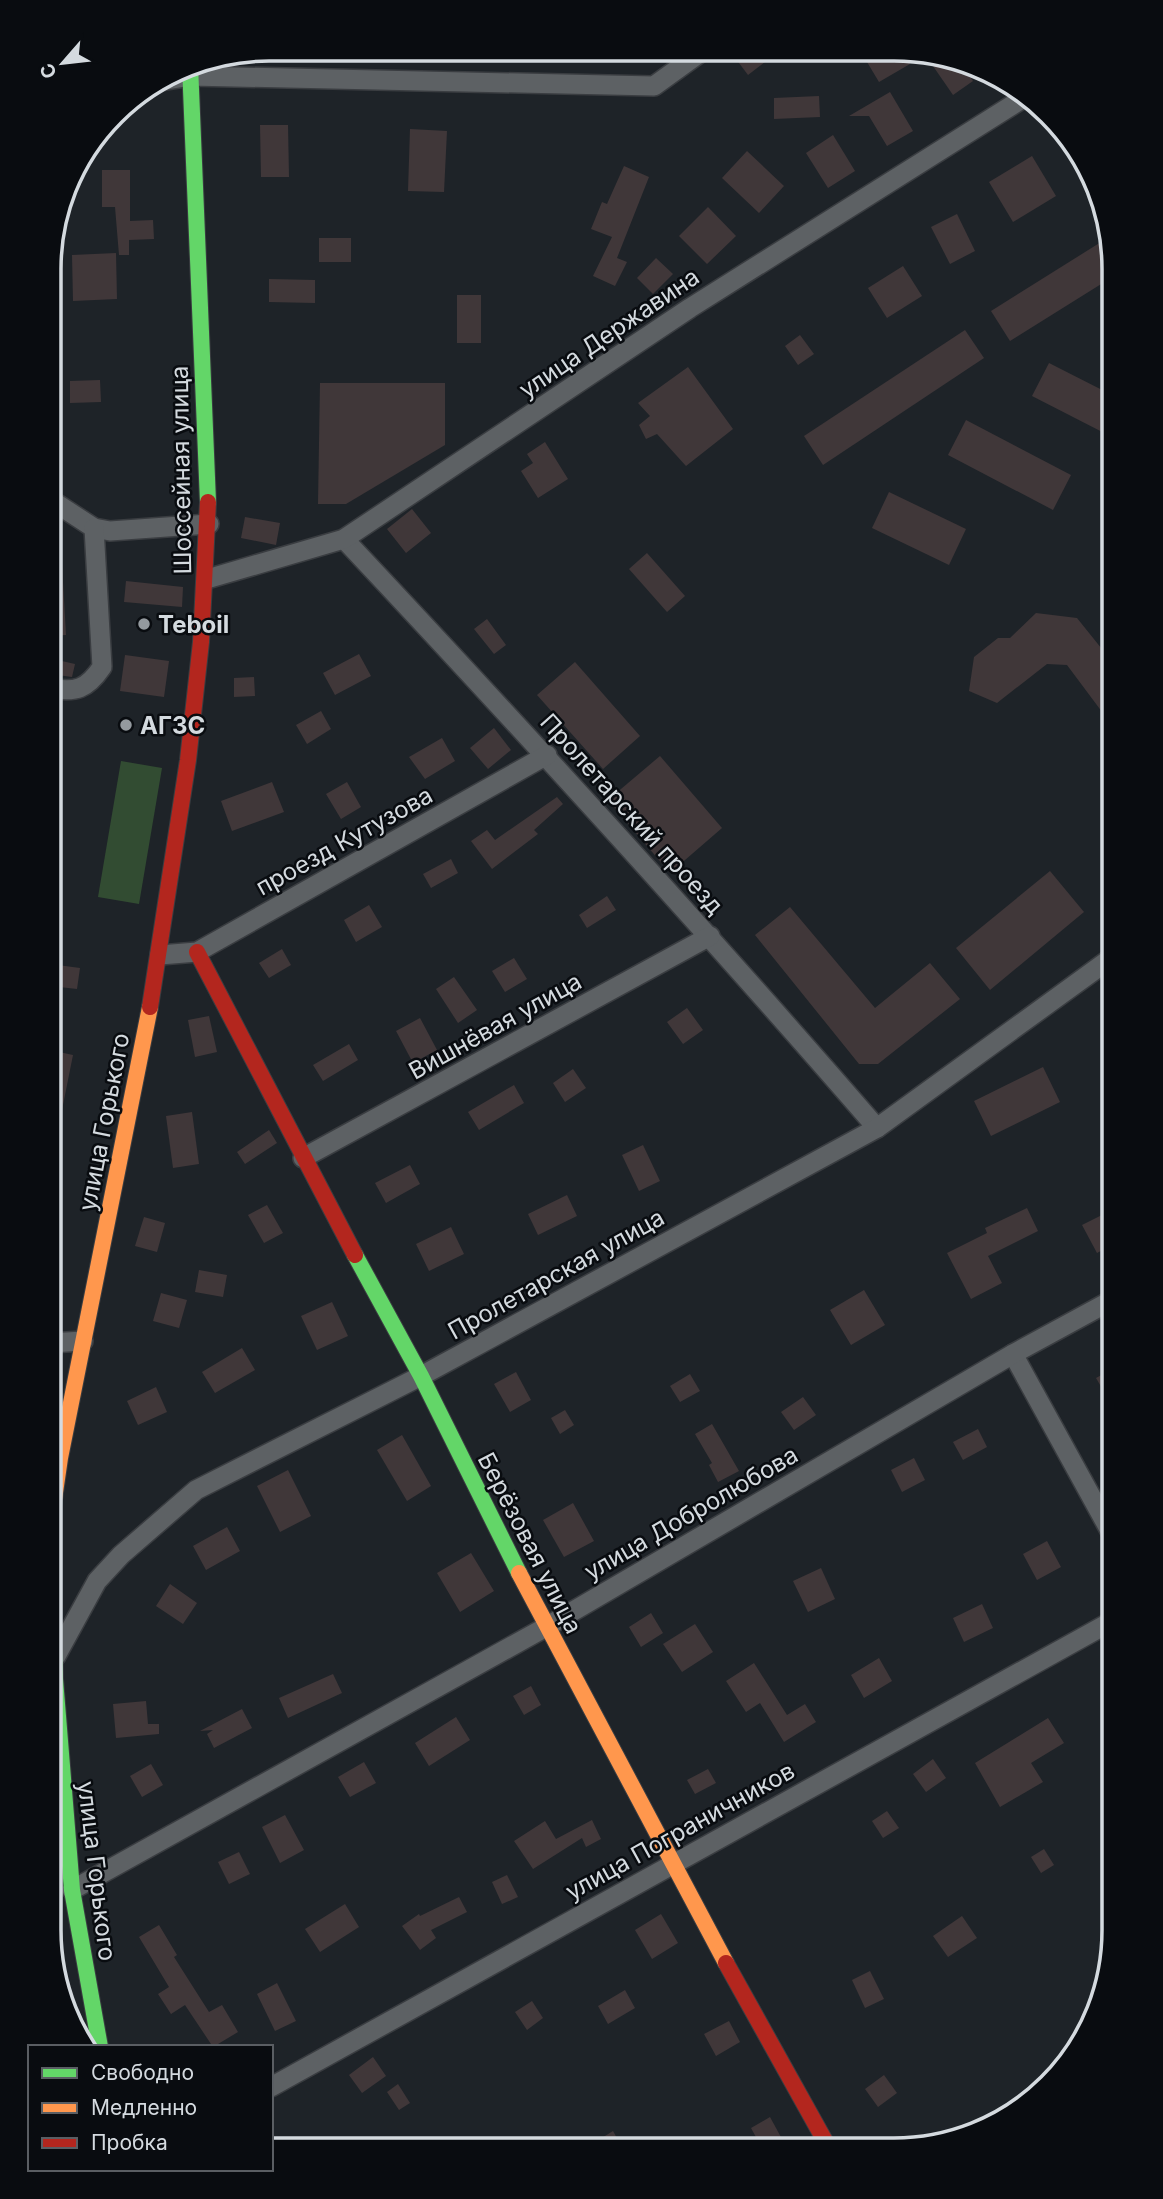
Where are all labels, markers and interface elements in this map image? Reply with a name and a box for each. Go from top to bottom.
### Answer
north arrow [28,28,98,98]
text: С [35,59,62,82]
street label: улица Державина [513,262,705,404]
street label: Шоссейная улица [165,365,197,575]
place label: Teboil [158,610,229,639]
marker: Teboil [136,616,152,632]
street label: Пролетарский проезд [534,708,730,920]
place label: АГЗС [140,711,205,740]
marker: АГЗС [118,717,134,733]
street label: проезд Кутузова [250,780,438,902]
street label: Вишнёвая улица [404,967,586,1085]
street label: улица Горького [73,1031,135,1213]
street label: Пролетарская улица [443,1203,669,1345]
street label: улица Добролюбова [579,1440,803,1586]
street label: Берёзовая улица [472,1447,588,1639]
street label: улица Пограничников [560,1756,800,1906]
street label: улица Горького [72,1780,122,1962]
legend [28,2045,273,2171]
text: Свободно [91,2060,194,2085]
text: Медленно [91,2095,197,2120]
text: Пробка [91,2130,168,2155]

